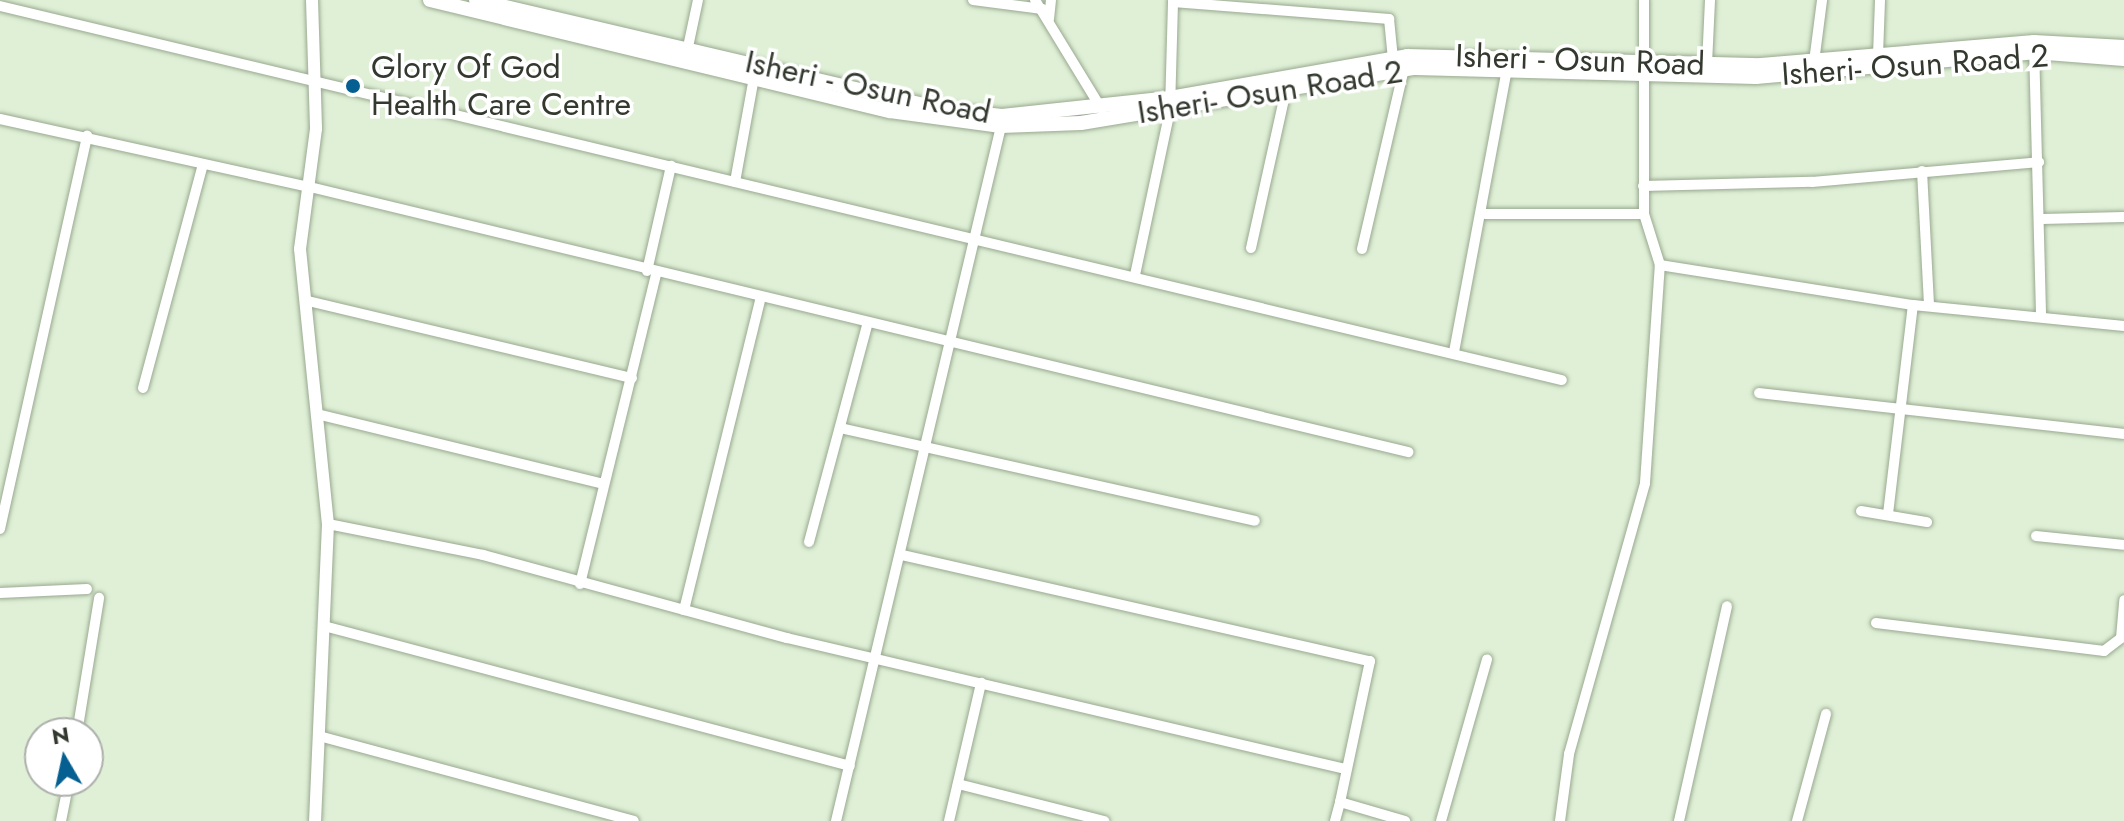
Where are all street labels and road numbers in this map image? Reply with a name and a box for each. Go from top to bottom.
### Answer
street label: Isheri - Osun Road [1455,36,1705,84]
street label: Isheri- Osun Road 2 [1780,37,2050,93]
street label: Isheri - Osun Road [742,42,994,132]
street label: Isheri- Osun Road 2 [1135,52,1405,132]

